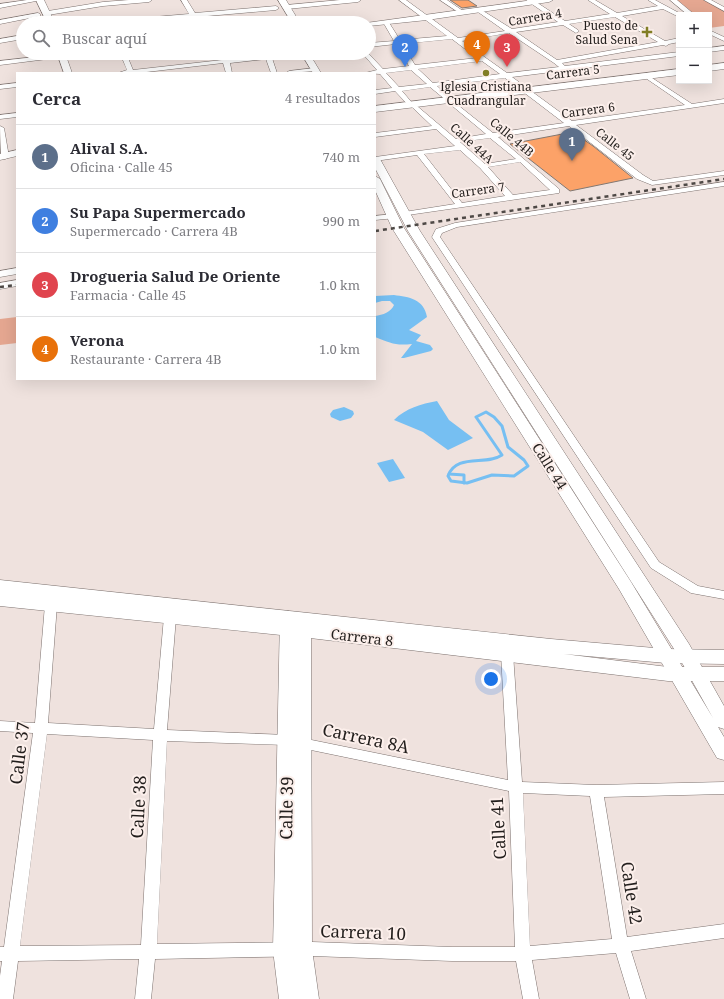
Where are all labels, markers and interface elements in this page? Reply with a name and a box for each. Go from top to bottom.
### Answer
street label: Carrera 4 [507,4,563,30]
map controls [676,12,712,84]
button: + [676,12,712,48]
search box [16,16,376,60]
place label: Puesto de Salud Sena [575,17,638,48]
marker: Puesto de Salud Sena [641,26,653,38]
icon: search [30,27,52,49]
text: Buscar aquí [62,28,147,48]
pin: 4 [464,31,490,64]
pin: 2 [392,34,418,67]
pin: 3 [494,34,520,67]
button: − [676,48,712,84]
street label: Carrera 5 [545,60,601,84]
marker: Iglesia Cristiana Cuadrangular [481,68,491,78]
place label: Iglesia Cristiana Cuadrangular [440,78,532,109]
text: Cerca [32,87,81,110]
text: 4 resultados [285,89,360,107]
street label: Carrera 6 [560,98,616,122]
street label: Calle 44B [486,114,538,160]
street label: Calle 44A [447,119,498,167]
street label: Calle 45 [592,124,638,164]
pin: 1 [559,128,585,161]
text: Alival S.A. [70,138,148,158]
text: 1 [41,148,49,166]
text: 740 m [323,148,360,166]
text: Oficina · Calle 45 [70,158,173,176]
street label: Carrera 7 [450,178,506,202]
text: Su Papa Supermercado [70,202,246,222]
text: 2 [41,212,49,230]
text: 990 m [323,212,360,230]
text: Supermercado · Carrera 4B [70,222,238,240]
text: Drogueria Salud De Oriente [70,266,280,286]
text: 3 [41,276,49,294]
text: 1.0 km [319,276,360,294]
text: Farmacia · Calle 45 [70,286,186,304]
text: Verona [70,330,124,350]
text: 4 [41,340,49,358]
text: 1.0 km [319,340,360,358]
text: Restaurante · Carrera 4B [70,350,221,368]
street label: Calle 44 [528,439,572,493]
street label: Carrera 8 [330,624,395,650]
your location [481,669,501,689]
street label: Carrera 8A [320,718,412,758]
street label: Calle 37 [4,720,34,786]
street label: Calle 38 [125,775,151,839]
street label: Calle 39 [274,776,298,840]
street label: Calle 41 [485,796,511,860]
street label: Calle 42 [616,860,648,926]
street label: Carrera 10 [320,919,406,945]

